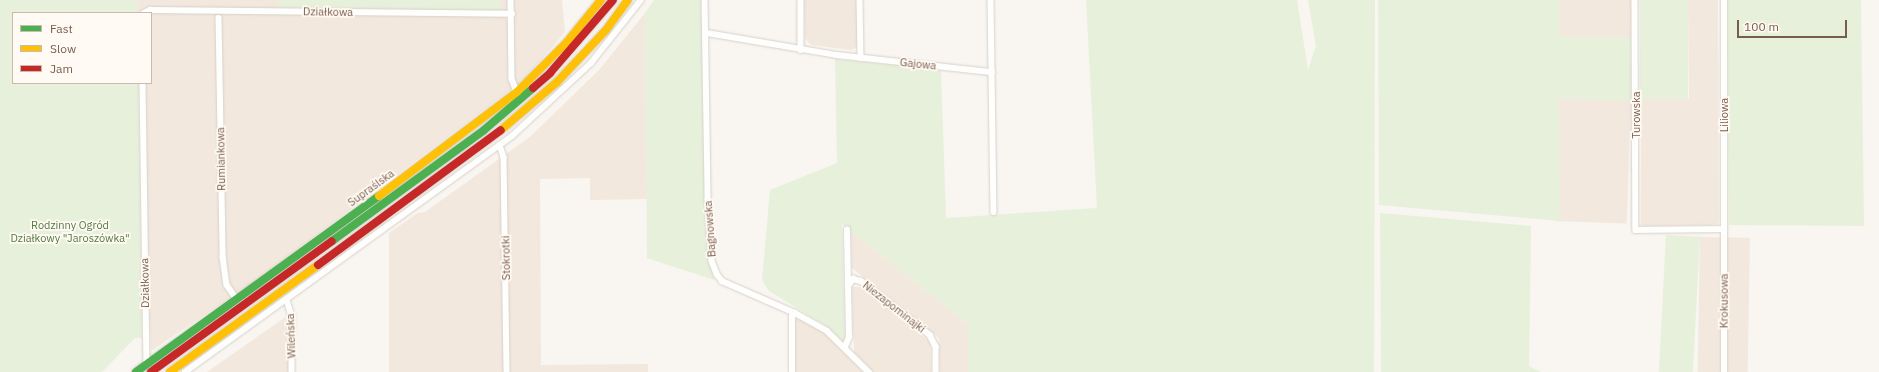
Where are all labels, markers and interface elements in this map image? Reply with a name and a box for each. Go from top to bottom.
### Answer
street label: Działkowa [303,5,353,19]
legend [12,12,152,84]
scale bar [1739,12,1849,38]
text: 100 m [1744,19,1779,34]
text: Fast [50,21,73,36]
text: Slow [50,41,76,56]
street label: Gajowa [899,56,937,72]
text: Jam [50,61,73,76]
street label: Turowska [1629,91,1643,139]
street label: Liliowa [1717,98,1731,132]
street label: Rumiankowa [214,127,228,191]
street label: Supraślska [345,167,397,209]
street label: Bagnowska [701,200,719,258]
park label: Rodzinny Ogród Działkowy "Jaroszówka" [10,219,130,245]
street label: Stokrotki [499,236,513,280]
street label: Działkowa [138,258,152,308]
street label: Krokusowa [1717,274,1731,328]
street label: Niezapominajki [860,278,928,336]
street label: Wileńska [284,313,298,359]

